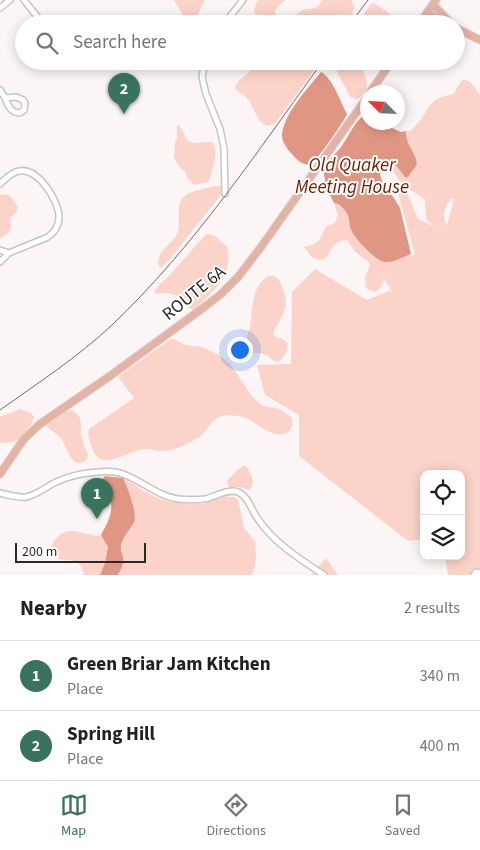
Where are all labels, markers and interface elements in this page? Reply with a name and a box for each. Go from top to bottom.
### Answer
search box [15,15,465,70]
icon: search [33,29,61,57]
text: Search here [73,29,167,56]
pin: 2 [108,73,140,114]
north arrow [360,85,405,130]
water label: Old Quaker Meeting House [295,152,409,201]
street label: ROUTE 6A [157,259,231,326]
your location [227,337,253,363]
map controls [420,470,465,560]
button: locate [420,470,465,515]
pin: 1 [81,478,113,519]
button: layers [420,515,465,560]
scale bar [15,540,146,563]
text: 200 m [22,542,57,562]
text: Nearby [20,593,87,623]
text: 2 results [404,597,460,619]
text: Green Briar Jam Kitchen [67,651,271,678]
text: 1 [32,665,40,687]
text: 340 m [420,665,460,687]
text: Place [67,678,103,700]
text: Spring Hill [67,721,155,748]
text: 2 [32,735,40,757]
text: 400 m [420,735,460,757]
text: Place [67,748,103,770]
tab: Map [60,791,88,841]
tab: Directions [207,791,266,841]
tab: Saved [385,791,420,841]

